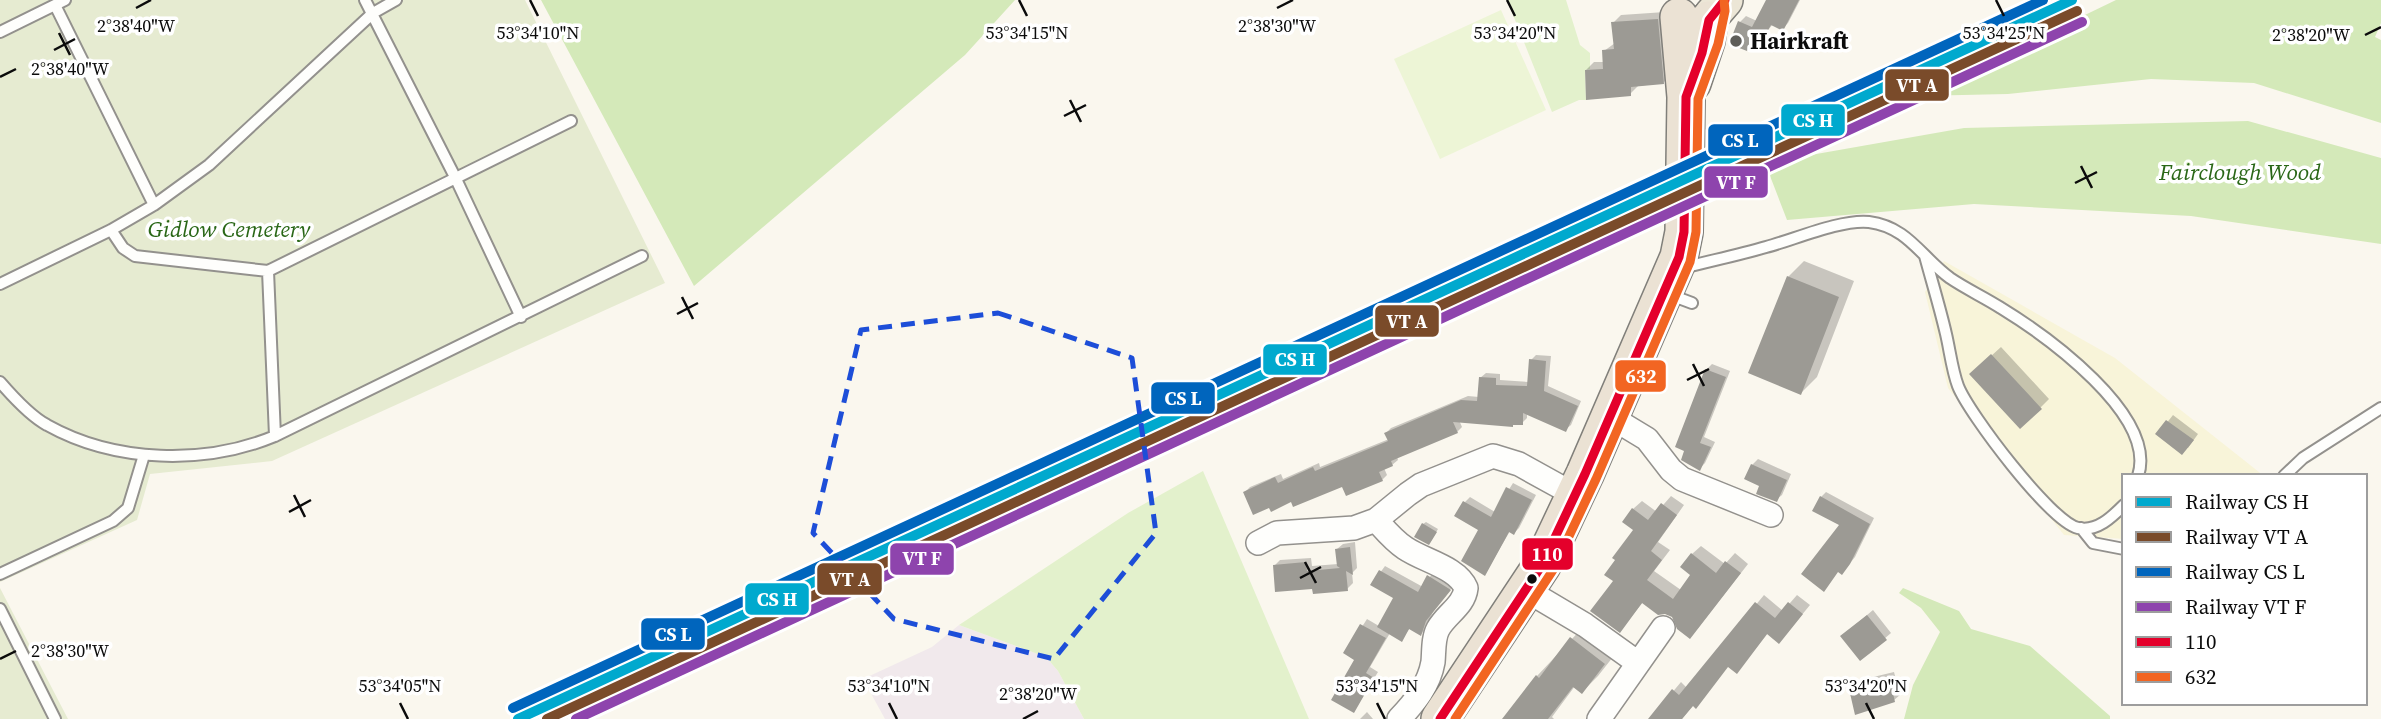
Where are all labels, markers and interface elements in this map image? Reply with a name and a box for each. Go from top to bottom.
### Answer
text: 2°38'40"W [97,13,176,38]
text: 2°38'30"W [1238,13,1317,38]
text: 53°34'10"N [497,20,579,45]
text: 53°34'15"N [986,20,1068,45]
text: 53°34'20"N [1474,20,1556,45]
text: 53°34'25"N [1963,20,2045,45]
text: 2°38'20"W [2272,22,2351,47]
place label: Hairkraft [1750,25,1849,57]
marker: Hairkraft [1728,33,1744,49]
text: 2°38'40"W [31,56,110,81]
line badge: VT A [1884,68,1950,102]
text: VT A [1896,72,1938,98]
line badge: CS H [1780,103,1846,137]
text: CS H [1793,107,1833,133]
line badge: CS L [1707,123,1774,157]
text: CS L [1721,127,1759,153]
park label: Fairclough Wood [2158,156,2321,188]
line badge: VT F [1703,165,1769,199]
text: VT F [1716,169,1756,195]
park label: Gidlow Cemetery [148,213,311,245]
line badge: VT A [1374,304,1440,338]
text: VT A [1386,308,1428,334]
line badge: CS H [1262,343,1328,376]
text: CS H [1275,346,1315,372]
line badge: 632 [1614,359,1667,393]
text: 632 [1626,363,1656,389]
line badge: CS L [1150,381,1216,415]
text: CS L [1164,385,1202,411]
legend [2122,474,2367,705]
text: Railway CS H [2185,487,2309,516]
text: Railway VT A [2185,522,2308,551]
line badge: 110 [1521,537,1574,571]
text: 110 [1532,541,1562,567]
line badge: VT F [889,542,955,576]
text: VT F [902,545,942,571]
text: Railway CS L [2185,557,2305,586]
line badge: VT A [816,562,883,596]
text: VT A [829,566,871,592]
unlabelled marker [1525,572,1539,586]
line badge: CS H [744,582,810,616]
text: CS H [757,586,797,612]
text: Railway VT F [2185,592,2306,621]
line badge: CS L [640,617,706,651]
text: CS L [654,621,692,647]
text: 110 [2185,627,2217,656]
text: 2°38'30"W [31,638,110,663]
text: 632 [2185,662,2217,691]
text: 53°34'05"N [359,673,441,698]
text: 53°34'10"N [848,673,930,698]
text: 53°34'15"N [1336,673,1418,698]
text: 53°34'20"N [1825,673,1907,698]
text: 2°38'20"W [999,681,1078,706]

